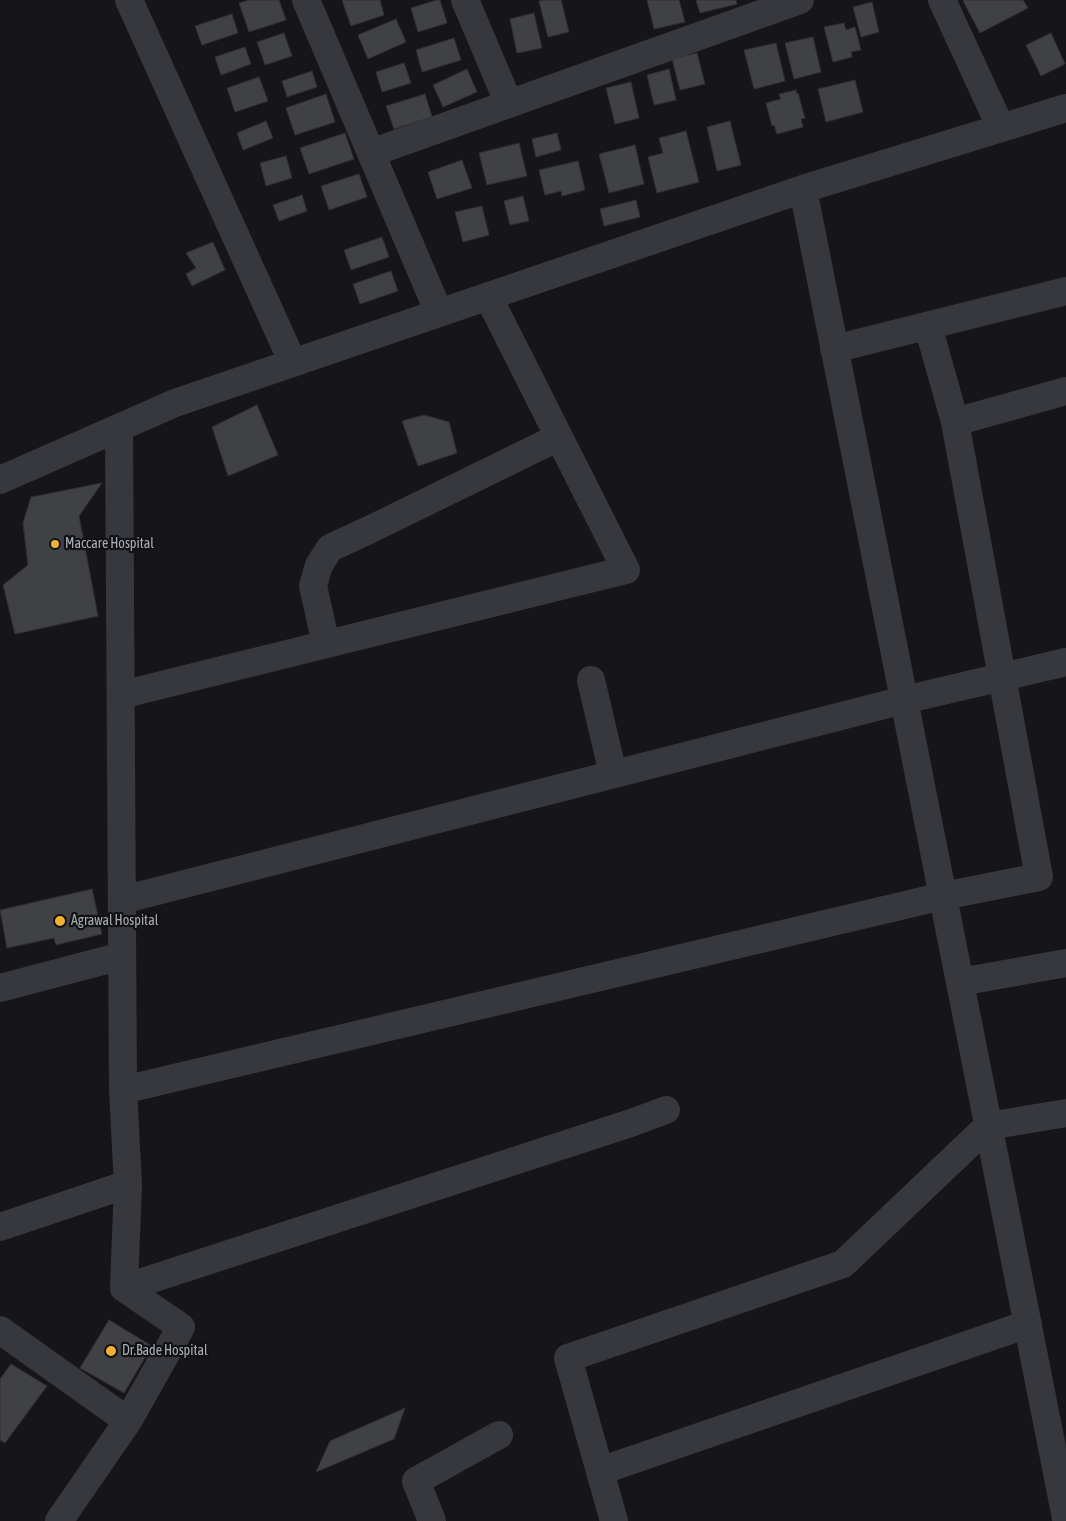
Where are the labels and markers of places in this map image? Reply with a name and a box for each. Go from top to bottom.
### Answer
place label: Maccare Hospital [65,536,154,552]
marker: Maccare Hospital [49,538,61,550]
place label: Agrawal Hospital [71,913,158,929]
marker: Agrawal Hospital [53,914,67,928]
place label: Dr.Bade Hospital [122,1343,208,1359]
marker: Dr.Bade Hospital [104,1344,118,1358]

